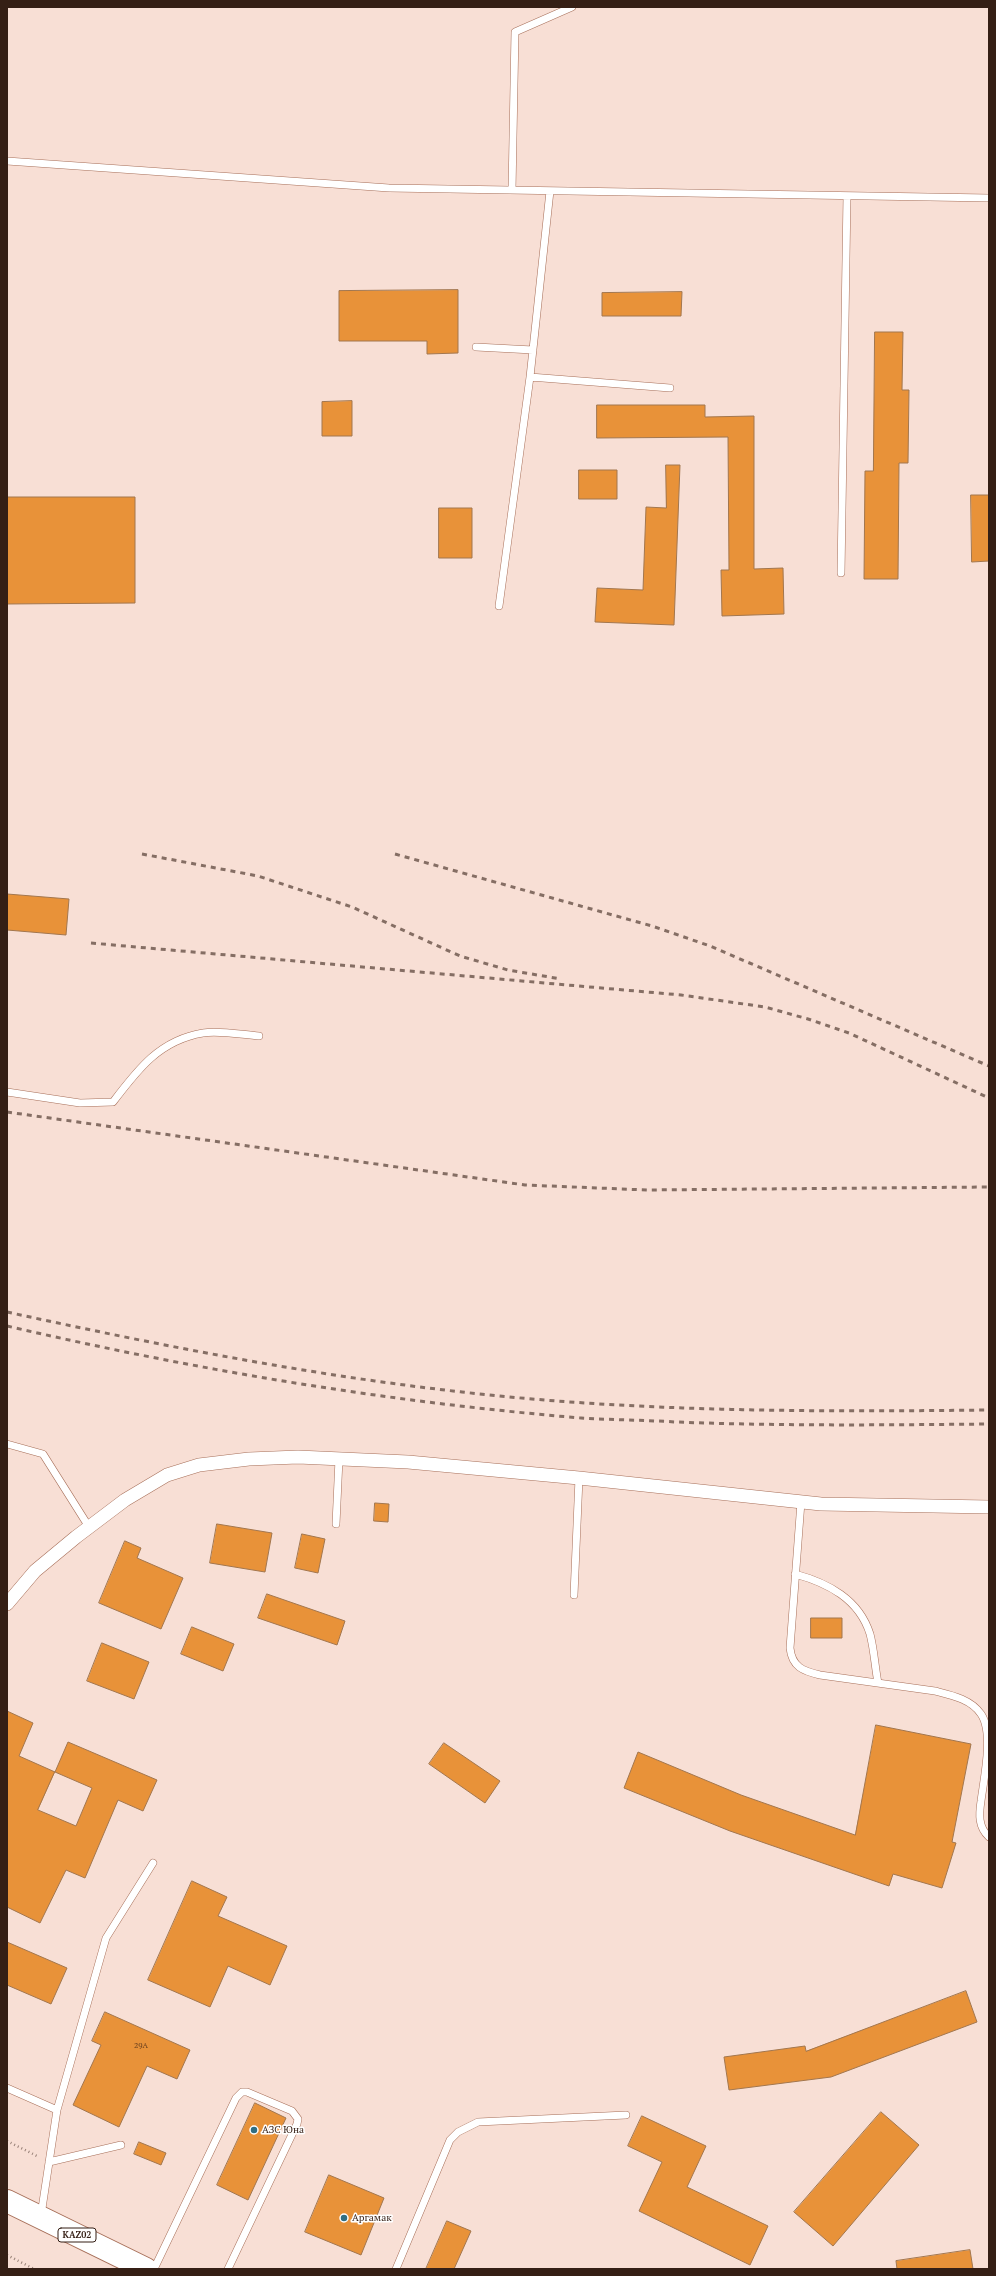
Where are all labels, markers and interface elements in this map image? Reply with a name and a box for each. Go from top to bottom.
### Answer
house number: 29А [134,2041,148,2051]
place label: АЗС Юна [262,2124,304,2136]
marker: АЗС Юна [249,2125,259,2135]
place label: Аргамак [352,2212,392,2224]
marker: Аргамак [339,2213,349,2223]
road number: KАZ02 [58,2228,96,2242]

